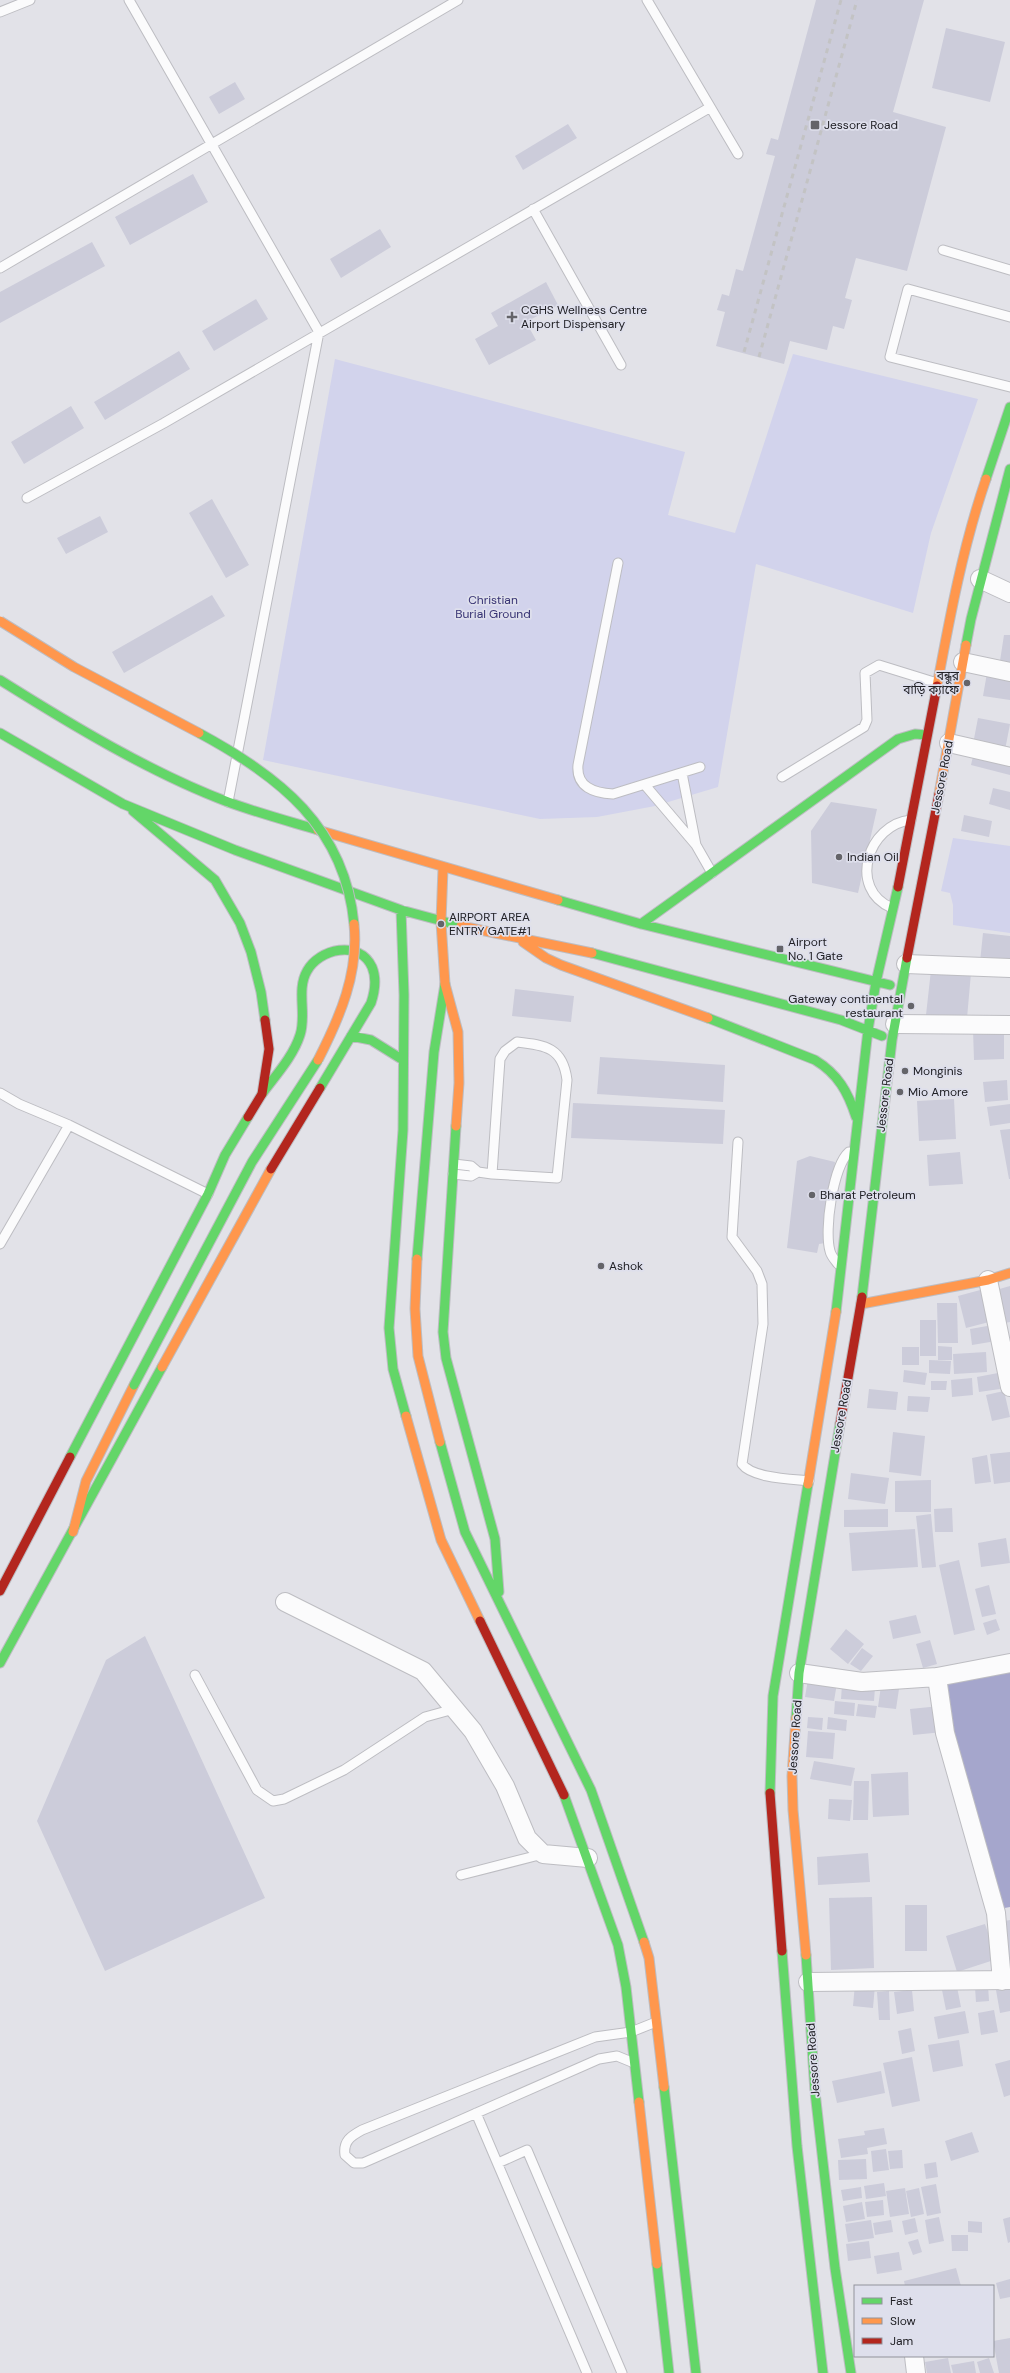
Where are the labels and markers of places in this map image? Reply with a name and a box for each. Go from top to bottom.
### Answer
place label: Jessore Road [824,117,898,133]
marker: Jessore Road [809,119,821,131]
place label: CGHS Wellness Centre Airport Dispensary [521,302,647,332]
marker: CGHS Wellness Centre Airport Dispensary [506,311,518,323]
place label: বন্ধুর বাড়ি ক্যাফে [902,668,960,698]
marker: বন্ধুর বাড়ি ক্যাফে [962,678,972,688]
place label: Indian Oil [847,849,899,865]
marker: Indian Oil [834,852,844,862]
place label: AIRPORT AREA ENTRY GATE#1 [449,909,531,939]
marker: AIRPORT AREA ENTRY GATE#1 [436,919,446,929]
place label: Airport No. 1 Gate [788,934,843,964]
marker: Airport No. 1 Gate [775,944,785,954]
place label: Gateway continental restaurant [788,991,903,1021]
marker: Gateway continental restaurant [906,1001,916,1011]
place label: Monginis [913,1063,962,1079]
marker: Monginis [900,1066,910,1076]
place label: Mio Amore [908,1084,968,1100]
marker: Mio Amore [895,1087,905,1097]
place label: Bharat Petroleum [820,1187,916,1203]
marker: Bharat Petroleum [807,1190,817,1200]
place label: Ashok [609,1258,643,1274]
marker: Ashok [596,1261,606,1271]

